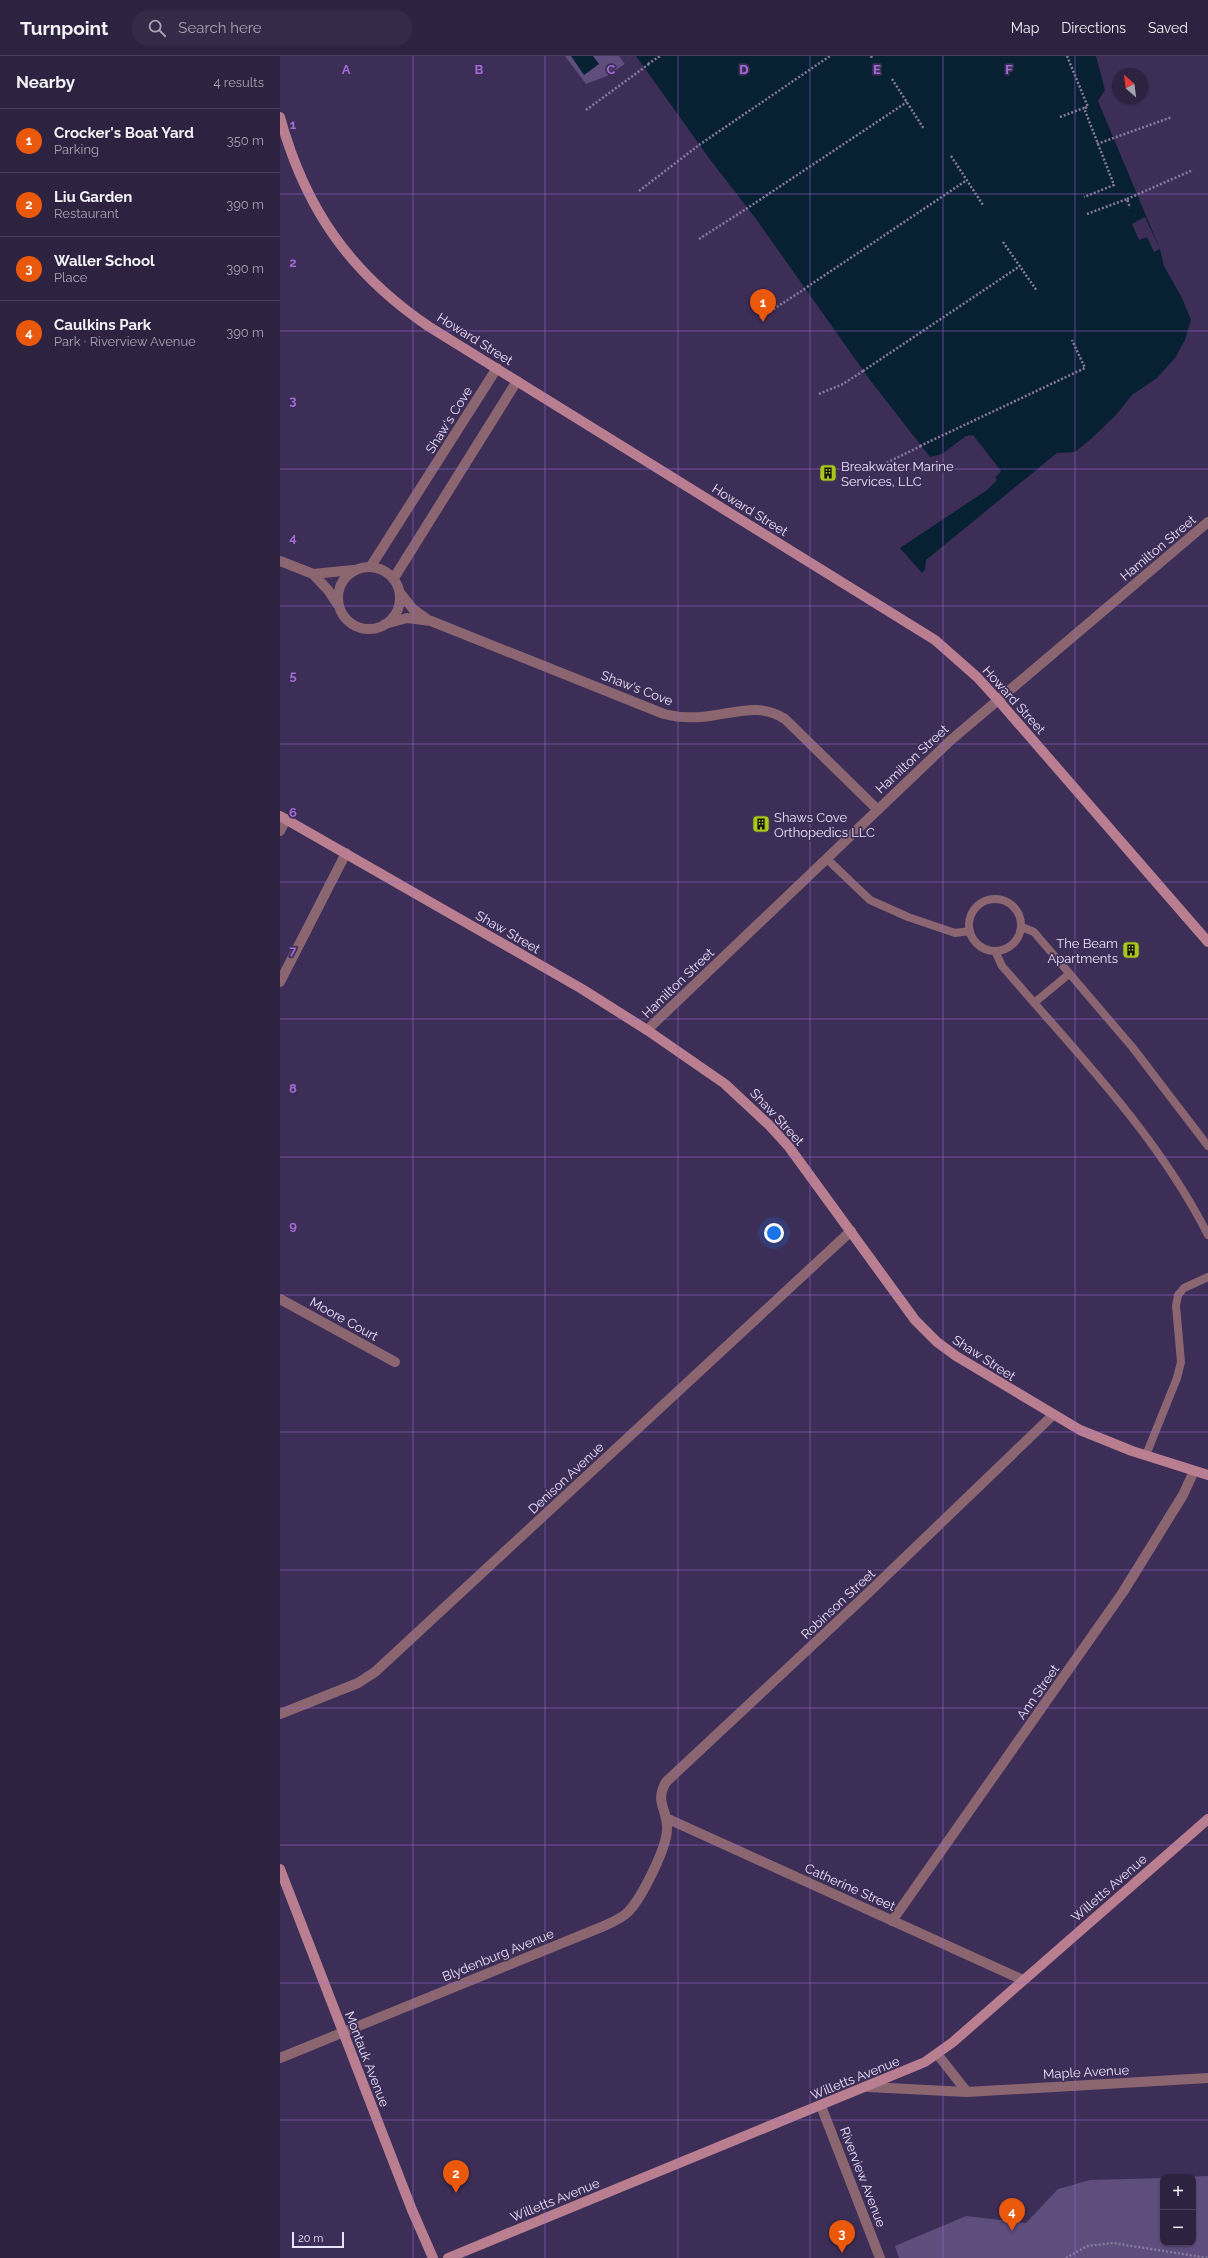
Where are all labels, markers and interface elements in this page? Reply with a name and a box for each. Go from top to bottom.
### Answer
search box [132,10,412,46]
text: Turnpoint [20,17,108,39]
icon: search [146,17,168,39]
text: Search here [178,19,262,37]
text: Map [1011,20,1039,36]
text: Directions [1061,20,1126,36]
text: Saved [1148,20,1188,36]
text: A [342,62,351,77]
text: B [475,62,484,77]
text: C [607,62,616,77]
text: D [739,62,749,77]
text: E [873,62,881,77]
text: F [1005,62,1013,77]
north arrow [1112,68,1148,104]
text: Nearby [16,72,75,92]
text: 4 results [213,75,264,90]
text: 1 [290,117,297,132]
text: Crocker's Boat Yard [54,124,194,142]
text: 1 [26,133,32,148]
text: 350 m [227,133,264,148]
text: Parking [54,142,99,157]
text: Liu Garden [54,188,132,206]
text: 2 [25,197,33,212]
text: 390 m [226,197,264,212]
text: Restaurant [54,206,119,221]
text: Waller School [54,252,155,270]
text: 2 [289,255,297,270]
text: 3 [25,261,33,276]
text: 390 m [226,261,264,276]
text: Place [54,270,87,285]
pin: 1 [750,289,776,322]
street label: Howard Street [434,310,516,369]
text: Caulkins Park [54,316,151,334]
text: 4 [25,325,33,340]
text: 390 m [226,325,264,340]
text: Park · Riverview Avenue [54,334,196,349]
street label: Shaw's Cove [423,384,476,456]
text: 3 [289,393,297,408]
place label: Breakwater Marine Services, LLC [841,459,954,489]
building icon: Breakwater Marine Services, LLC [818,463,838,483]
street label: Howard Street [709,481,791,540]
street label: Hamilton Street [1117,512,1199,584]
text: 4 [289,530,297,545]
street label: Howard Street [980,663,1049,738]
street label: Shaw's Cove [599,667,675,709]
text: 5 [289,668,297,683]
street label: Hamilton Street [873,721,952,796]
text: 6 [289,805,297,820]
place label: Shaws Cove Orthopedics LLC [774,810,875,840]
building icon: Shaws Cove Orthopedics LLC [751,814,771,834]
street label: Shaw Street [473,908,543,957]
place label: The Beam Apartments [1047,936,1118,966]
building icon: The Beam Apartments [1121,940,1141,960]
text: 7 [289,943,297,958]
street label: Hamilton Street [639,945,717,1021]
text: 8 [289,1081,297,1096]
street label: Shaw Street [747,1086,807,1149]
text: 9 [289,1218,297,1233]
your location [764,1223,784,1243]
street label: Moore Court [307,1294,381,1344]
street label: Shaw Street [950,1332,1019,1384]
street label: Denison Avenue [525,1439,607,1517]
street label: Robinson Street [798,1566,878,1642]
street label: Ann Street [1014,1661,1063,1722]
street label: Willetts Avenue [1068,1851,1150,1925]
street label: Catherine Street [802,1860,898,1914]
street label: Blydenburg Avenue [440,1926,556,1984]
street label: Montauk Avenue [342,2009,392,2109]
street label: Willetts Avenue [808,2053,902,2103]
street label: Maple Avenue [1043,2062,1130,2082]
street label: Riverview Avenue [837,2125,889,2230]
pin: 2 [443,2160,469,2193]
map controls [1160,2174,1196,2246]
button: + [1160,2174,1196,2210]
street label: Willetts Avenue [508,2175,602,2225]
pin: 4 [999,2198,1025,2231]
button: − [1160,2210,1196,2246]
pin: 3 [829,2220,855,2253]
scale bar [292,2230,344,2249]
text: 20 m [298,2232,323,2245]

